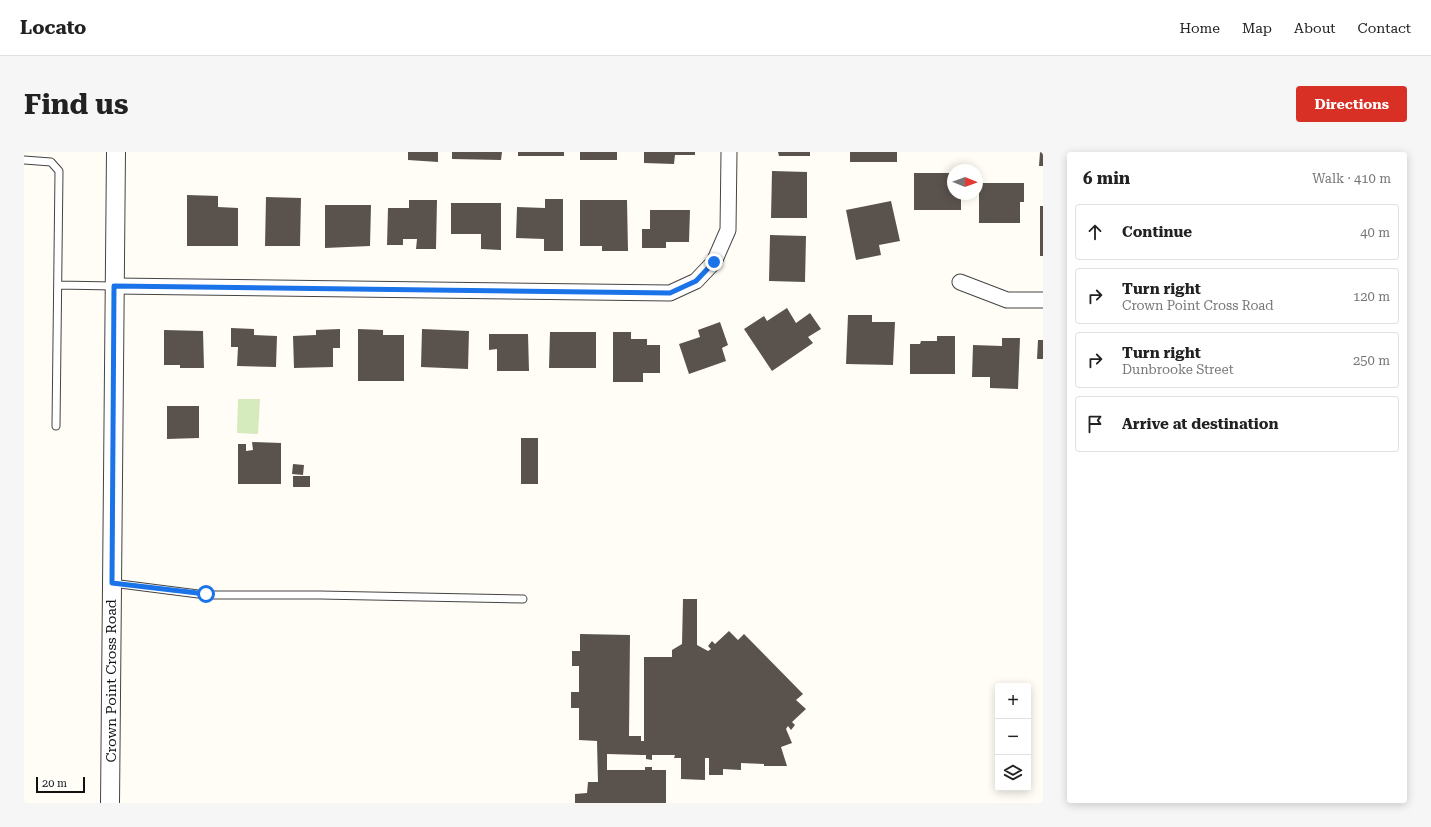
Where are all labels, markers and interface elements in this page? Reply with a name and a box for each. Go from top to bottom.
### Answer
text: Locato [20,16,86,39]
text: Home [1179,20,1220,36]
text: Map [1242,20,1272,36]
text: About [1294,20,1336,36]
text: Contact [1358,20,1411,36]
button: Directions [1296,86,1407,122]
text: Find us [24,88,128,121]
north arrow [947,164,983,200]
text: 6 min [1083,168,1130,188]
text: Walk · 410 m [1312,171,1391,186]
icon: ahead [1084,221,1106,243]
text: Continue [1122,223,1192,241]
text: 40 m [1360,225,1390,240]
route end [705,253,723,271]
text: Turn right [1122,280,1201,298]
icon: right [1084,285,1106,307]
text: 120 m [1353,289,1390,304]
text: Crown Point Cross Road [1122,298,1274,313]
text: Turn right [1122,344,1201,362]
icon: right [1084,349,1106,371]
text: 250 m [1353,353,1390,368]
text: Dunbrooke Street [1122,362,1233,377]
icon: arrive [1084,413,1106,435]
text: Arrive at destination [1122,415,1278,433]
route start [197,585,215,603]
street label: Crown Point Cross Road [103,599,119,763]
map controls [995,683,1031,791]
button: + [995,683,1031,719]
button: − [995,719,1031,755]
button: layers [995,755,1031,791]
scale bar [36,775,85,794]
text: 20 m [42,777,67,790]

